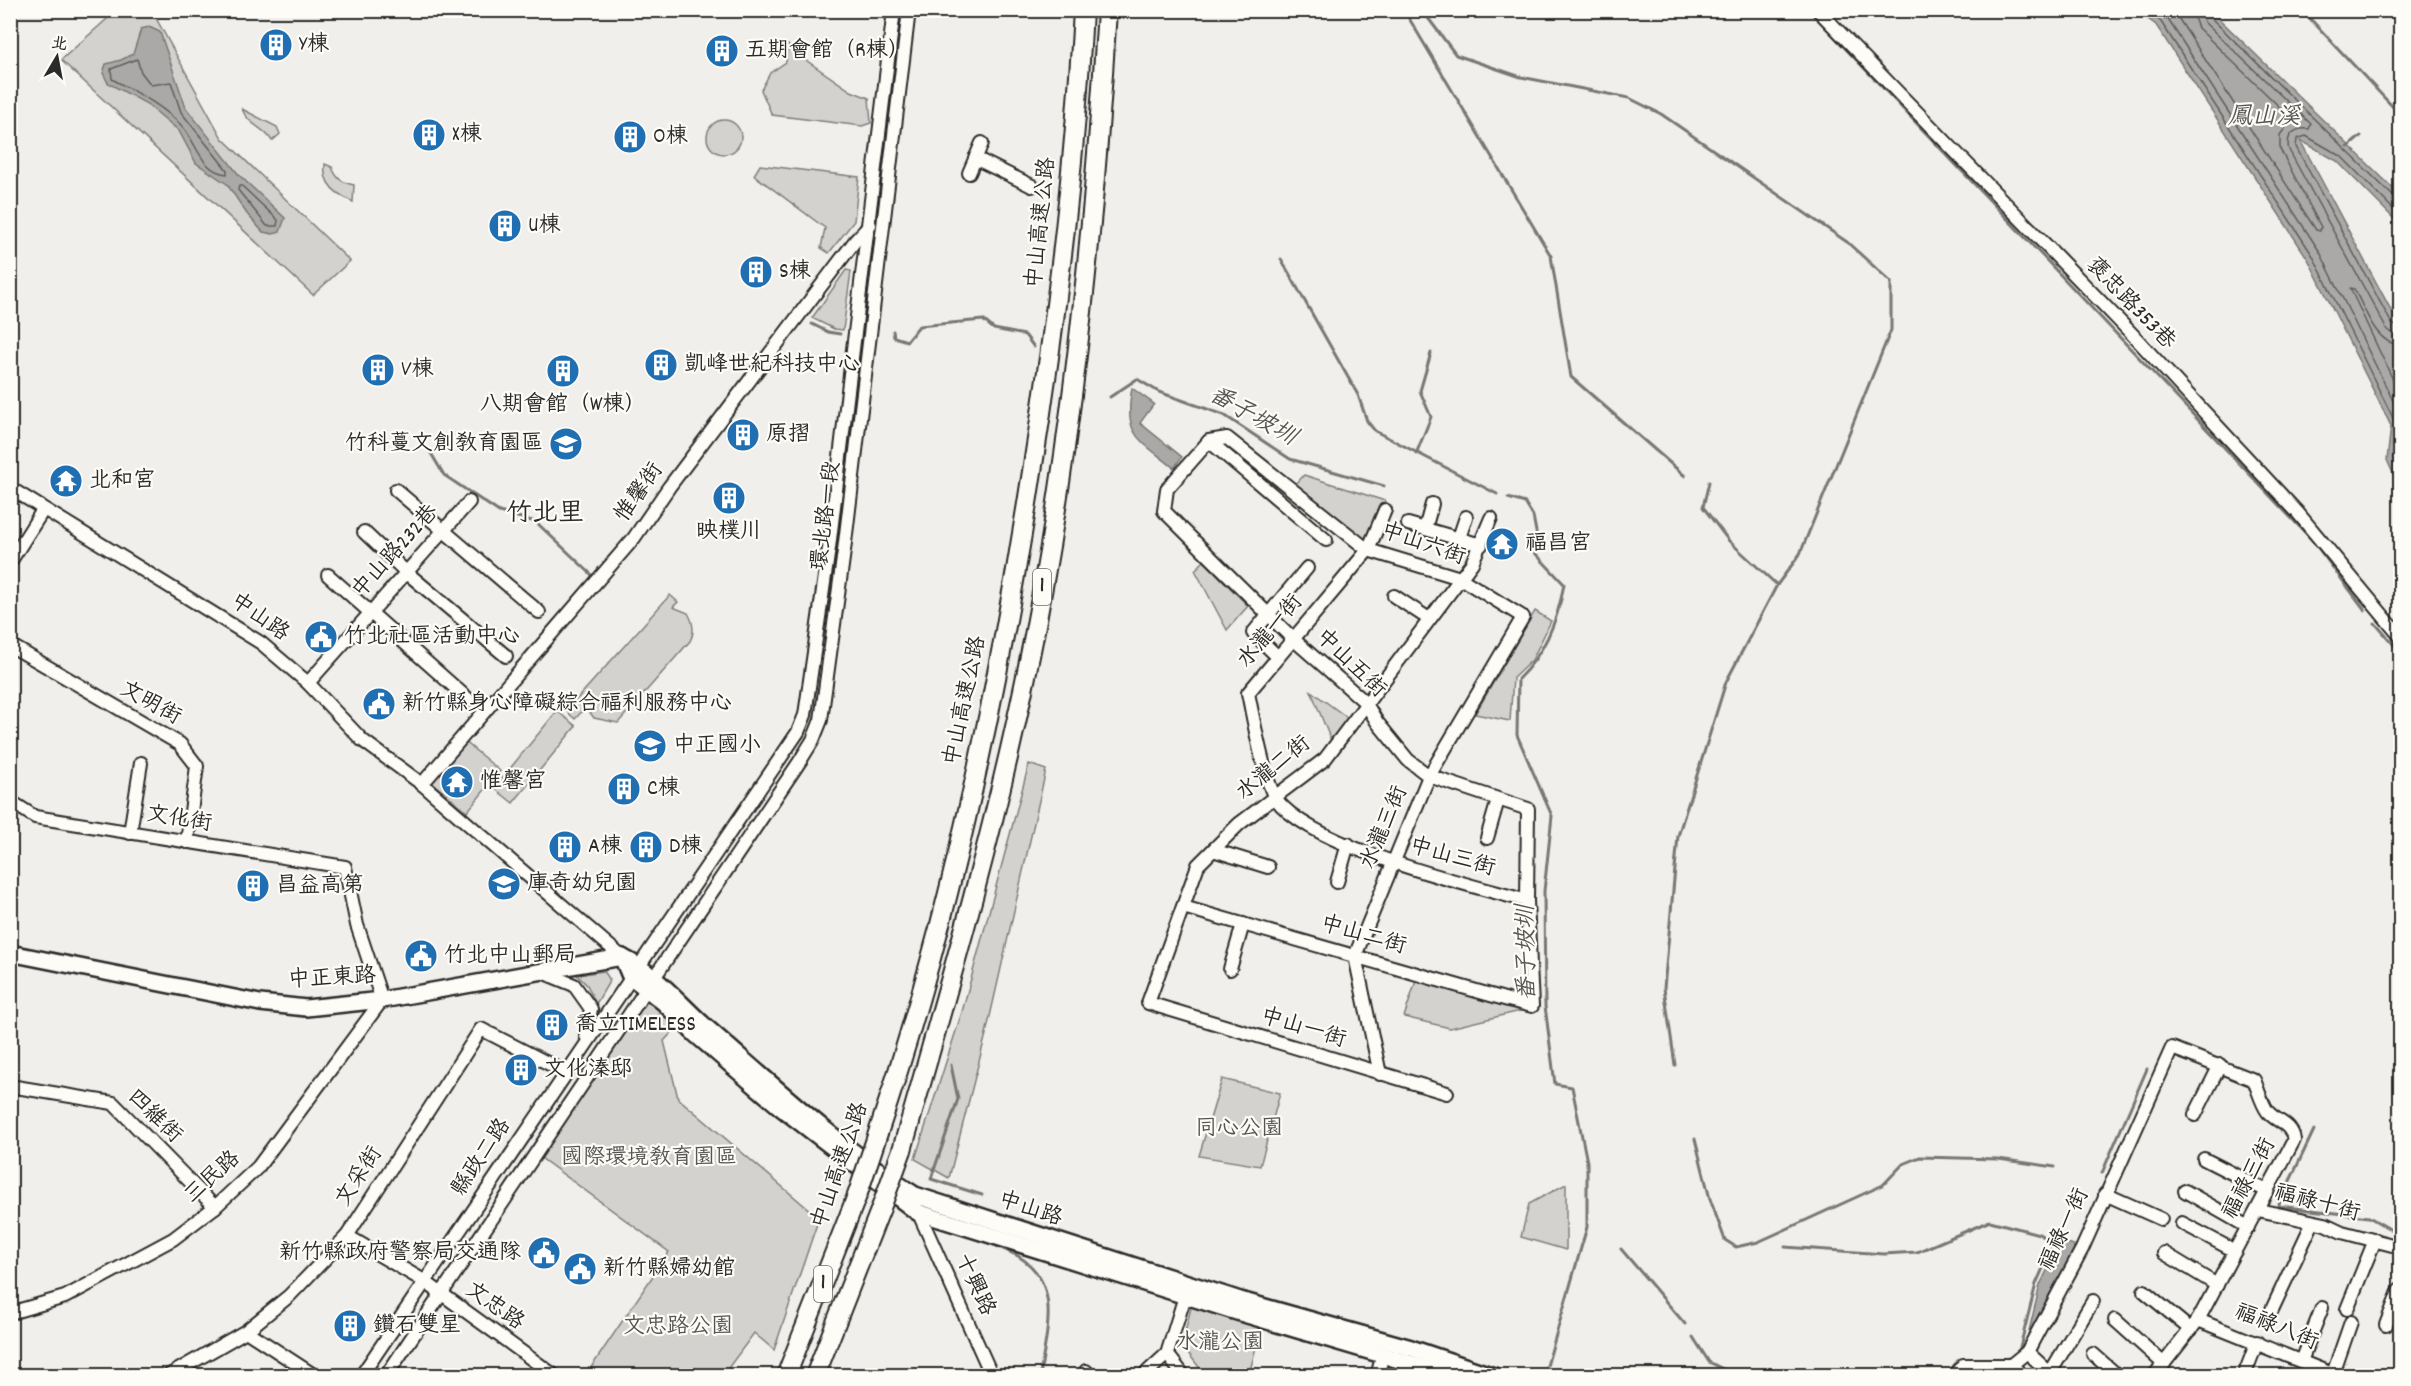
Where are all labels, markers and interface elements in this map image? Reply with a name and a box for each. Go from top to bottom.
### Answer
north arrow [27,27,87,87]
building icon: Y棟 [258,27,294,63]
place label: Y棟 [299,30,329,61]
text: 北 [49,32,69,57]
building icon: 五期會館（R棟） [704,33,740,69]
place label: 五期會館（R棟） [745,36,910,67]
water label: 鳳山溪 [2227,101,2302,135]
building icon: X棟 [411,117,447,153]
building icon: O棟 [612,119,648,155]
place label: X棟 [452,120,482,151]
place label: O棟 [653,122,688,153]
street label: 中山高速公路 [1020,156,1064,290]
building icon: U棟 [487,208,523,244]
place label: U棟 [528,211,561,242]
street label: 褒忠路353巷 [2078,251,2182,357]
building icon: S棟 [738,254,774,290]
place label: S棟 [779,257,811,288]
building icon: 凱峰世紀科技中心 [643,347,679,383]
place label: 凱峰世紀科技中心 [684,350,860,381]
building icon: V棟 [360,352,396,388]
building icon: 八期會館（W棟） [545,353,581,389]
place label: V棟 [401,355,434,386]
water label: 番子坡圳 [1202,379,1305,457]
place label: 八期會館（W棟） [480,390,646,421]
building icon: 原摺 [725,417,761,453]
place label: 原摺 [766,420,810,451]
school or university icon: 竹科蔓文創教育園區 [548,426,584,462]
place label: 竹科蔓文創教育園區 [345,429,543,460]
street label: 惟馨街 [608,457,672,529]
street label: 環北路一段 [805,460,849,572]
temple icon: 北和宮 [48,463,84,499]
place label: 北和宮 [89,466,155,497]
building icon: 映樸川 [711,480,747,516]
district label: 竹北里 [506,496,584,533]
street label: 中山路232巷 [345,498,447,606]
street label: 中山六街 [1376,516,1470,574]
place label: 映樸川 [696,517,762,548]
temple icon: 福昌宮 [1484,526,1520,562]
place label: 福昌宮 [1525,529,1591,560]
road number: 1 [1033,569,1051,605]
street label: 中山路 [223,586,295,650]
street label: 水瀧一街 [1231,588,1311,676]
public building icon: 竹北社區活動中心 [303,619,339,655]
place label: 竹北社區活動中心 [344,622,520,653]
street label: 中山五街 [1308,622,1392,706]
street label: 中山高速公路 [937,633,995,769]
street label: 文明街 [114,674,186,734]
public building icon: 新竹縣身心障礙綜合福利服務中心 [361,686,397,722]
place label: 新竹縣身心障礙綜合福利服務中心 [402,689,732,720]
school or university icon: 中正國小 [632,728,668,764]
street label: 水瀧二街 [1230,729,1318,809]
place label: 中正國小 [673,731,761,762]
temple icon: 惟馨宮 [439,764,475,800]
place label: 惟馨宮 [480,767,546,798]
building icon: C棟 [606,771,642,807]
place label: C棟 [647,774,680,805]
street label: 水瀧三街 [1354,781,1416,875]
street label: 文化街 [144,800,214,840]
building icon: A棟 [547,829,583,865]
building icon: D棟 [628,829,664,865]
street label: 中山三街 [1405,831,1499,885]
place label: A棟 [588,832,622,863]
place label: D棟 [669,832,702,863]
school or university icon: 庫奇幼兒園 [486,866,522,902]
building icon: 昌益高第 [235,868,271,904]
place label: 庫奇幼兒園 [527,869,637,900]
place label: 昌益高第 [276,871,364,902]
water label: 番子坡圳 [1510,902,1546,1001]
street label: 中山二街 [1316,909,1410,963]
public building icon: 竹北中山郵局 [403,938,439,974]
place label: 竹北中山郵局 [444,941,576,972]
street label: 中正東路 [287,961,377,997]
street label: 中山一街 [1256,1001,1350,1057]
building icon: 喬立TIMELESS [534,1007,570,1043]
place label: 喬立TIMELESS [575,1010,696,1041]
building icon: 文化溱邸 [503,1052,539,1088]
place label: 文化溱邸 [544,1055,632,1086]
street label: 四維街 [119,1083,189,1151]
street label: 中山高速公路 [805,1099,877,1233]
street label: 縣政二路 [445,1113,519,1203]
park label: 同心公園 [1195,1114,1283,1145]
street label: 福祿三街 [2216,1133,2284,1225]
street label: 文采街 [329,1141,391,1213]
park label: 國際環境教育園區 [561,1143,737,1174]
street label: 三民路 [178,1144,248,1212]
street label: 福祿十街 [2270,1178,2364,1230]
street label: 福祿一街 [2032,1184,2098,1276]
street label: 中山路 [994,1185,1066,1235]
public building icon: 新竹縣政府警察局交通隊 [526,1235,562,1271]
place label: 新竹縣政府警察局交通隊 [279,1238,521,1269]
street label: 十興路 [946,1249,1002,1321]
public building icon: 新竹縣婦幼館 [562,1251,598,1287]
place label: 新竹縣婦幼館 [603,1254,735,1285]
road number: 1 [814,1266,832,1302]
street label: 文忠路 [458,1275,530,1339]
street label: 福祿八街 [2229,1297,2323,1359]
building icon: 鑽石雙星 [332,1308,368,1344]
place label: 鑽石雙星 [373,1311,461,1342]
park label: 文忠路公園 [623,1312,733,1343]
park label: 水瀧公園 [1176,1328,1264,1359]

